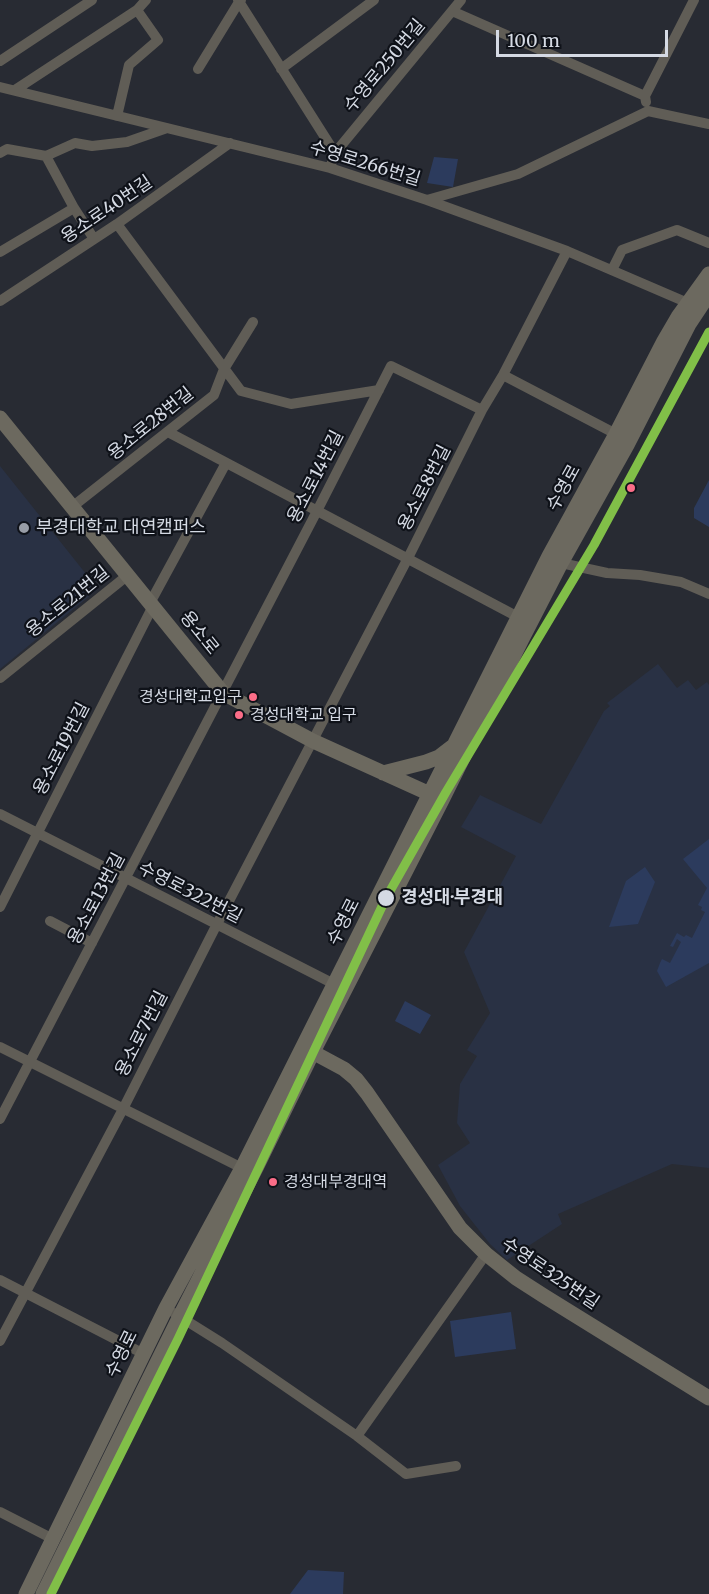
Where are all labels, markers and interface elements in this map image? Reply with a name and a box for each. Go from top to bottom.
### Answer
street label: 수영로250번길 [340,15,430,117]
scale bar [499,18,672,56]
text: 100 m [507,29,560,52]
street label: 수영로266번길 [307,137,423,191]
street label: 용소로40번길 [57,172,157,248]
street label: 용소로28번길 [104,383,198,465]
street label: 용소로14번길 [283,427,349,527]
street label: 용소로8번길 [394,441,456,535]
street label: 수영로 [543,461,585,515]
unlabelled marker [625,482,637,494]
place label: 부경대학교 대연캠퍼스 [36,517,206,539]
marker: 부경대학교 대연캠퍼스 [17,521,31,535]
street label: 용소로21번길 [22,562,114,642]
street label: 용소로 [175,607,223,659]
place label: 경성대학교입구 [139,687,242,707]
marker: 경성대학교입구 [247,691,259,703]
street label: 용소로19번길 [29,699,95,799]
place label: 경성대학교 입구 [250,705,357,725]
marker: 경성대학교 입구 [233,709,245,721]
street label: 용소로13번길 [64,849,130,949]
street label: 수영로322번길 [134,858,246,928]
place label: 경성대·부경대 [401,887,503,909]
marker: 경성대·부경대 [376,888,396,908]
street label: 수영로 [323,895,365,949]
street label: 용소로7번길 [111,988,173,1080]
place label: 경성대부경대역 [284,1172,387,1192]
marker: 경성대부경대역 [267,1176,279,1188]
street label: 수영로325번길 [497,1233,603,1315]
street label: 수영로 [101,1327,143,1381]

